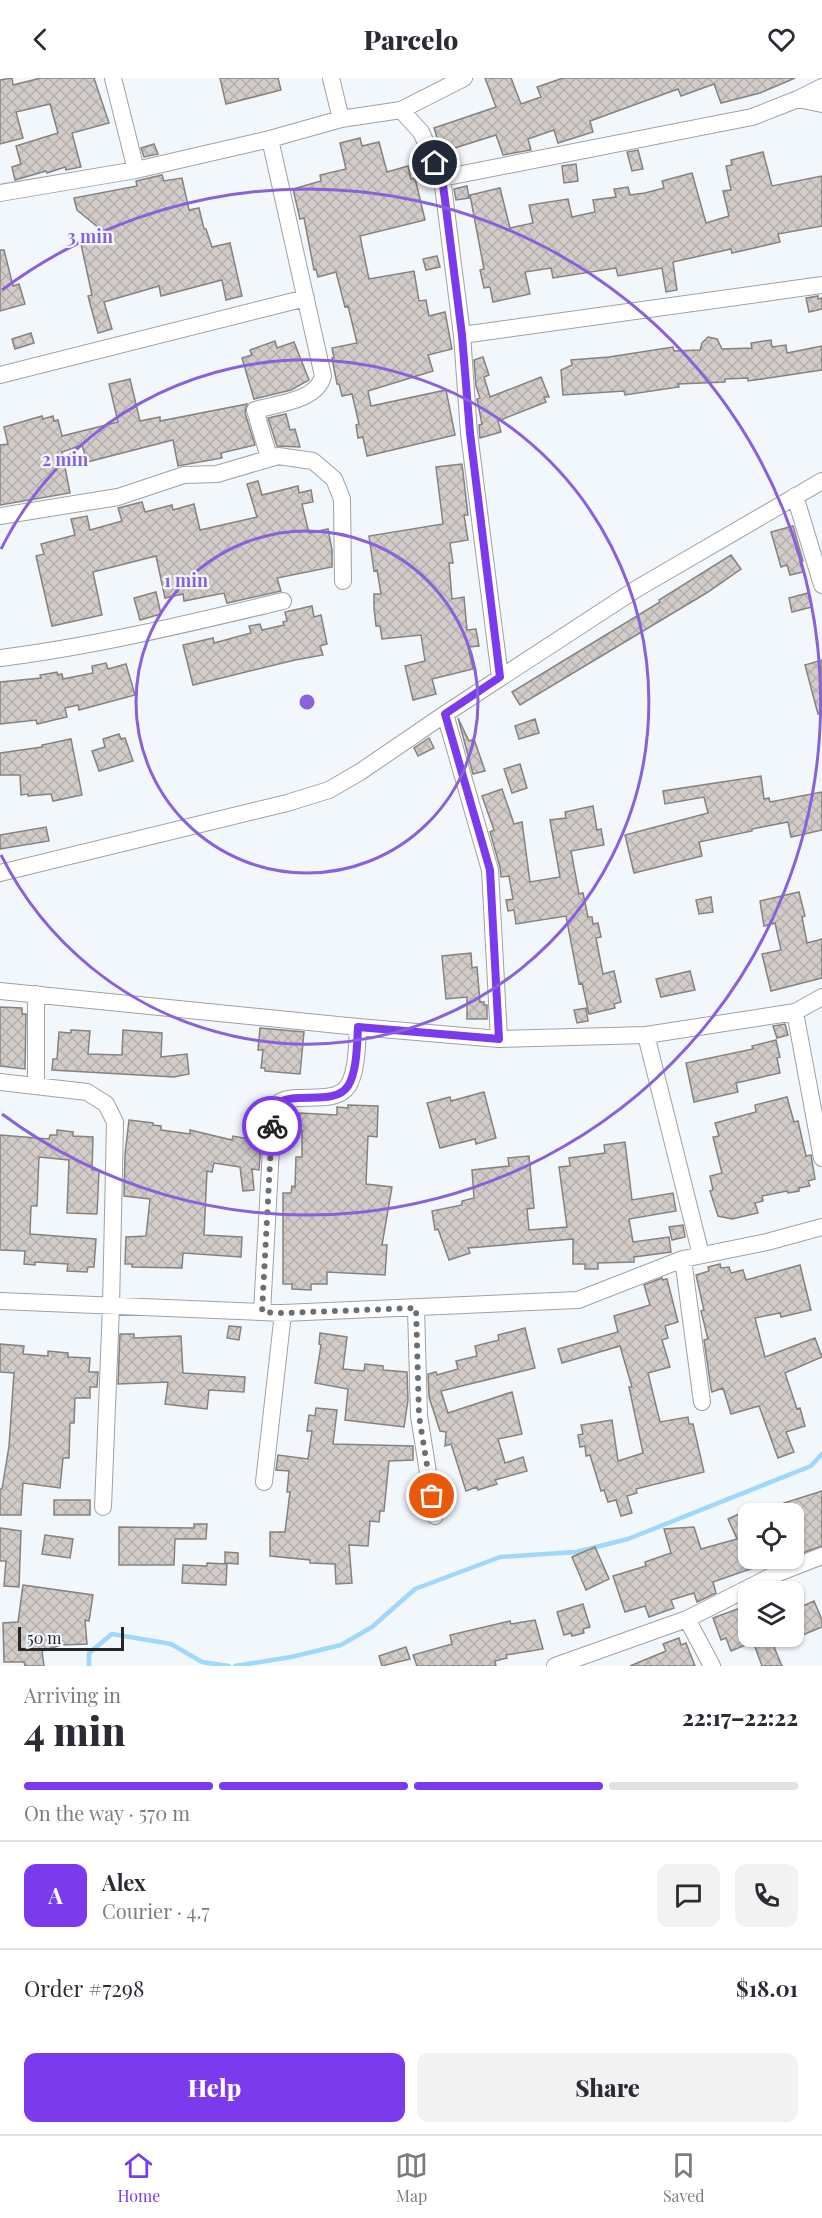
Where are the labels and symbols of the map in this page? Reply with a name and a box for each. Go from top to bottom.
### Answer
pin [409,137,460,188]
text: 3 min [67,224,113,248]
text: 2 min [42,447,88,471]
text: 1 min [164,568,208,592]
centre of rings [297,692,317,712]
courier [242,1096,302,1156]
pin [406,1470,457,1521]
scale bar [18,1624,124,1652]

